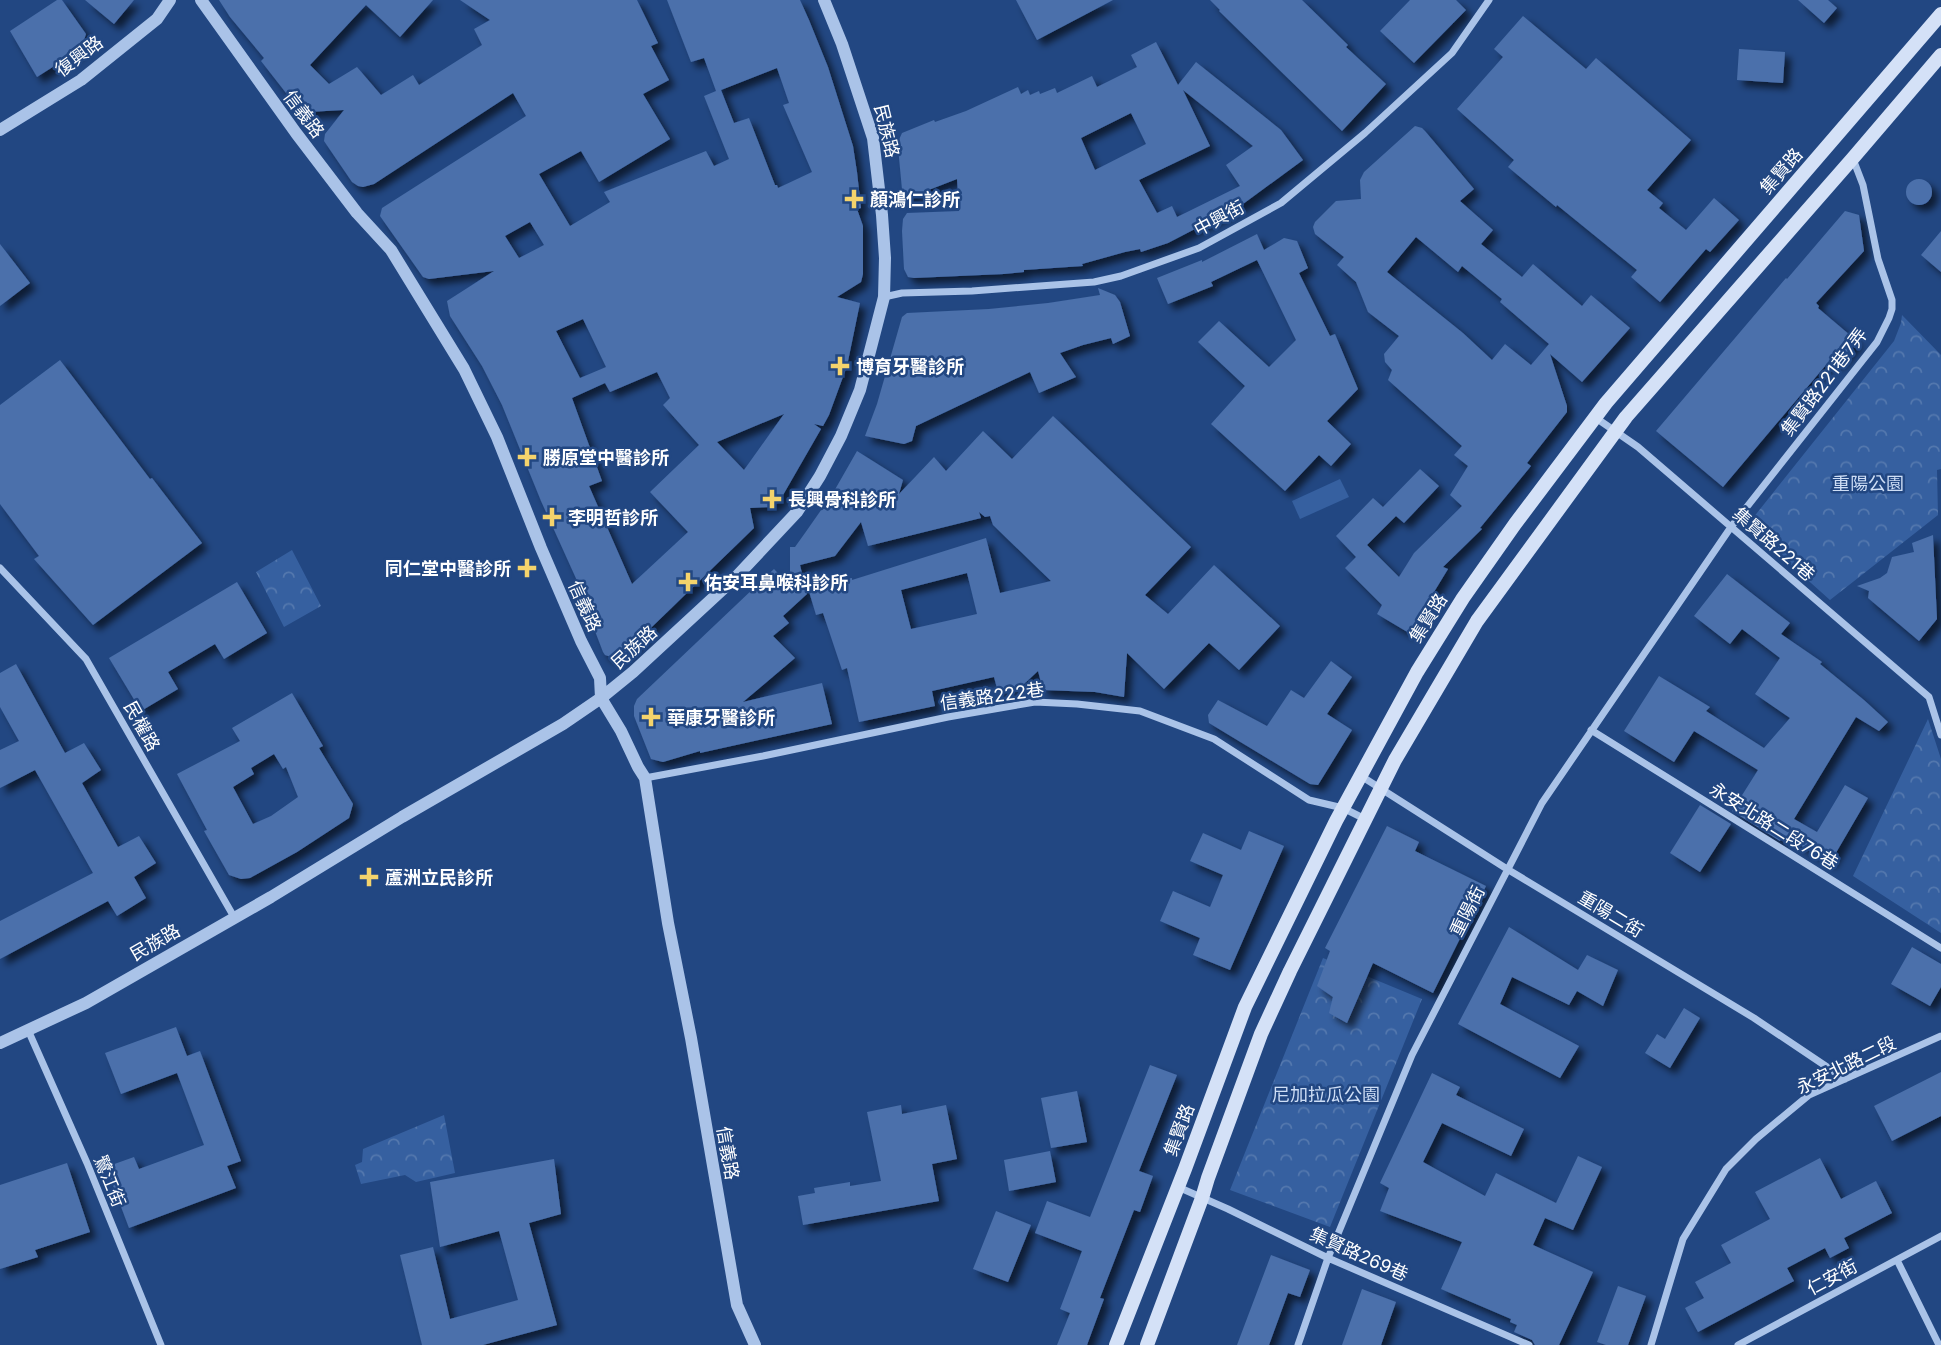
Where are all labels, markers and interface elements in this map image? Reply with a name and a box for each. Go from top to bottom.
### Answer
street label: 復興路 [51,31,107,81]
street label: 信義路 [279,86,329,142]
street label: 民族路 [870,102,904,160]
street label: 集賢路 [1755,144,1807,198]
marker: 顏鴻仁診所 [844,189,864,209]
place label: 顏鴻仁診所 [870,189,960,210]
street label: 中興街 [1190,196,1248,240]
street label: 集賢路221巷7弄 [1777,324,1871,440]
marker: 博育牙醫診所 [830,356,850,376]
place label: 博育牙醫診所 [856,356,964,377]
marker: 勝原堂中醫診所 [517,447,537,467]
place label: 勝原堂中醫診所 [543,447,669,468]
park label: 重陽公園 [1832,473,1904,494]
marker: 長興骨科診所 [762,489,782,509]
place label: 長興骨科診所 [788,489,896,510]
street label: 集賢路221巷 [1729,503,1819,585]
marker: 李明哲診所 [542,507,562,527]
place label: 李明哲診所 [568,507,658,528]
place label: 同仁堂中醫診所 [385,558,511,579]
marker: 同仁堂中醫診所 [517,558,537,578]
marker: 佑安耳鼻喉科診所 [678,572,698,592]
place label: 佑安耳鼻喉科診所 [704,572,848,593]
street label: 信義路 [564,577,606,635]
street label: 集賢路 [1405,590,1451,646]
street label: 民族路 [607,621,661,673]
street label: 信義路222巷 [939,678,1045,714]
street label: 民權路 [120,697,164,755]
marker: 華康牙醫診所 [641,707,661,727]
place label: 華康牙醫診所 [667,707,775,728]
street label: 永安北路二段76巷 [1706,778,1842,874]
marker: 蘆洲立民診所 [359,867,379,887]
place label: 蘆洲立民診所 [385,867,493,888]
street label: 重陽街 [1445,882,1489,940]
street label: 重陽二街 [1575,886,1647,942]
street label: 民族路 [126,919,184,965]
street label: 永安北路二段 [1793,1032,1899,1098]
park label: 尼加拉瓜公園 [1272,1084,1380,1105]
street label: 集賢路 [1160,1101,1198,1159]
street label: 信義路 [713,1125,743,1181]
street label: 鷺江街 [90,1152,130,1210]
street label: 集賢路269巷 [1307,1223,1411,1285]
street label: 仁安街 [1803,1255,1861,1299]

